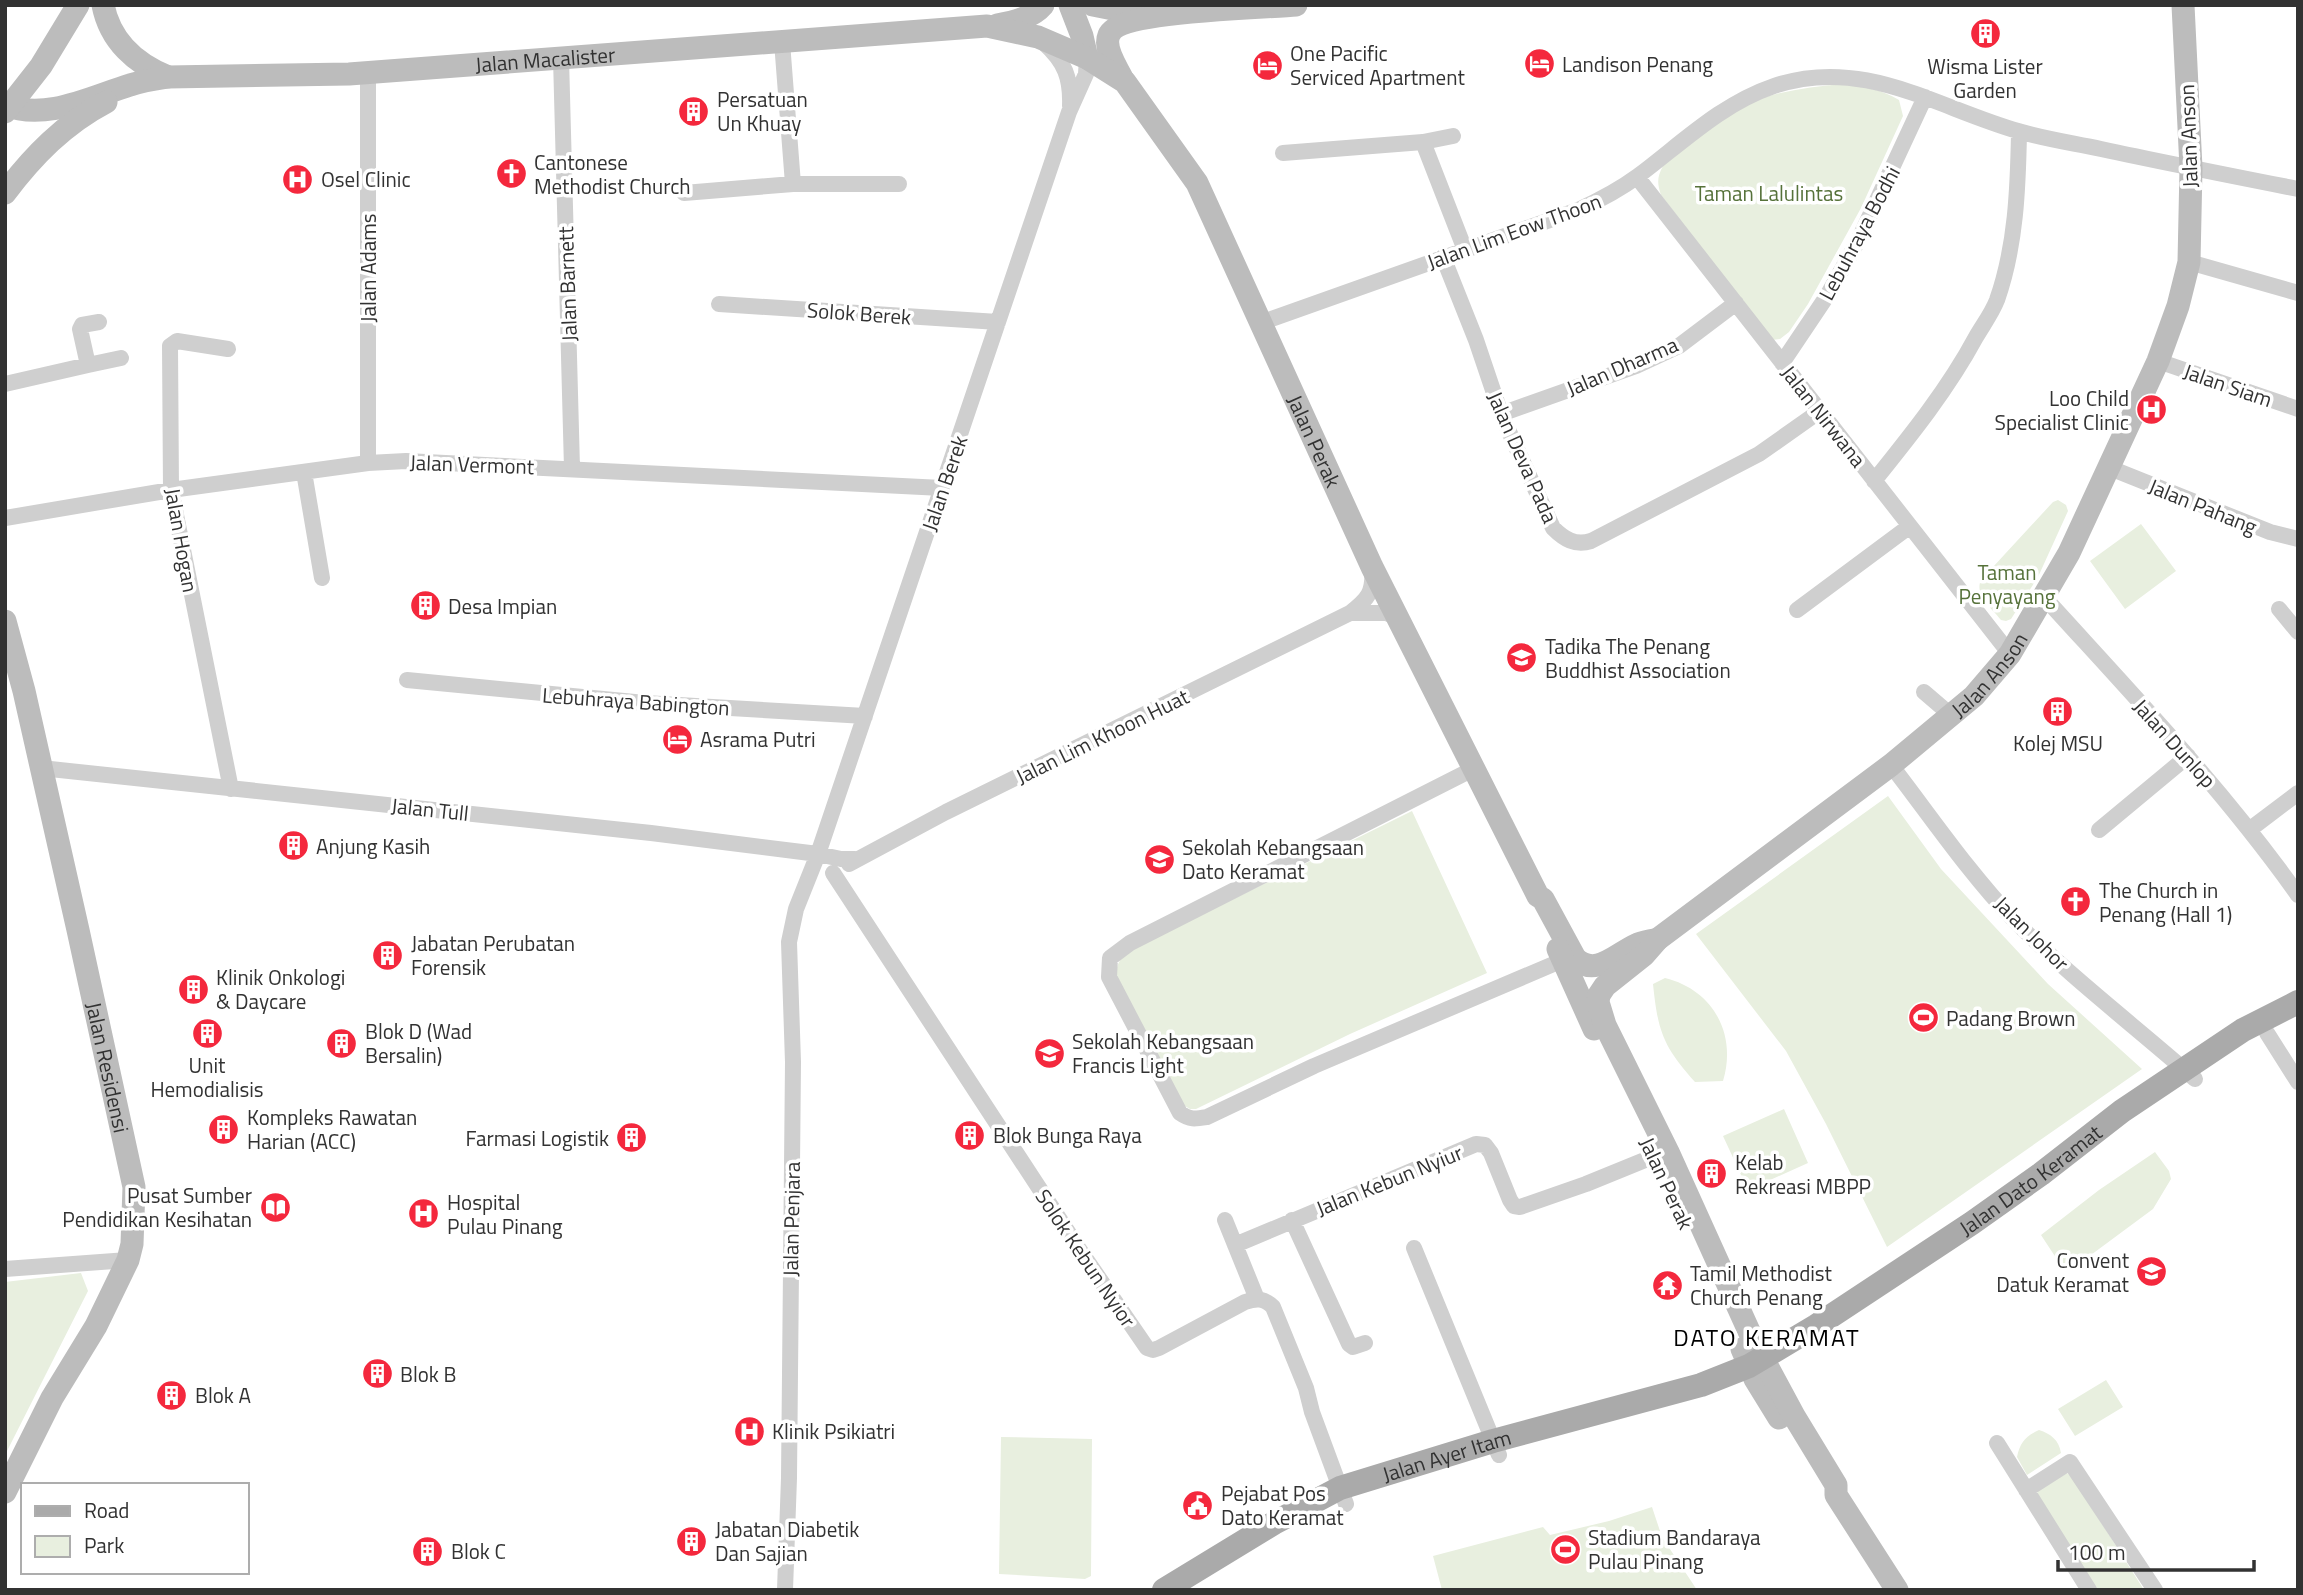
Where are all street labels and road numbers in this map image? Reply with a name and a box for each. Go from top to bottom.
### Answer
street label: Jalan Macalister [474,38,616,80]
street label: Jalan Anson [2170,84,2206,188]
street label: Lebuhraya Bodhi [1810,160,1908,306]
street label: Jalan Lim Eow Thoon [1422,185,1606,277]
street label: Jalan Adams [352,213,384,323]
street label: Jalan Barnett [549,225,585,342]
street label: Solok Berek [806,293,912,333]
street label: Jalan Dharma [1561,328,1683,404]
street label: Jalan Siam [2179,355,2277,415]
street label: Jalan Nirwana [1774,358,1874,474]
street label: Jalan Deva Pada [1480,386,1567,529]
street label: Jalan Perak [1280,389,1350,493]
street label: Jalan Berek [913,431,975,535]
street label: Jalan Vermont [409,446,535,482]
street label: Jalan Pahang [2144,470,2262,542]
street label: Jalan Hogan [157,485,207,595]
street label: Jalan Anson [1944,626,2035,725]
street label: Lebuhraya Babington [541,678,731,724]
street label: Jalan Lim Khoon Huat [1010,680,1195,792]
street label: Jalan Dunlop [2126,691,2224,795]
street label: Jalan Tull [390,789,470,829]
street label: Jalan Johor [1987,888,2077,978]
street label: Jalan Residensi [78,999,138,1136]
street label: Jalan Dato Keramat [1952,1116,2109,1243]
street label: Jalan Perak [1632,1132,1702,1234]
street label: Jalan Kebun Nyiur [1311,1136,1467,1224]
street label: Jalan Penjara [774,1161,808,1277]
street label: Solok Kebun Nyior [1028,1182,1144,1334]
street label: Jalan Ayer Itam [1378,1421,1515,1490]

